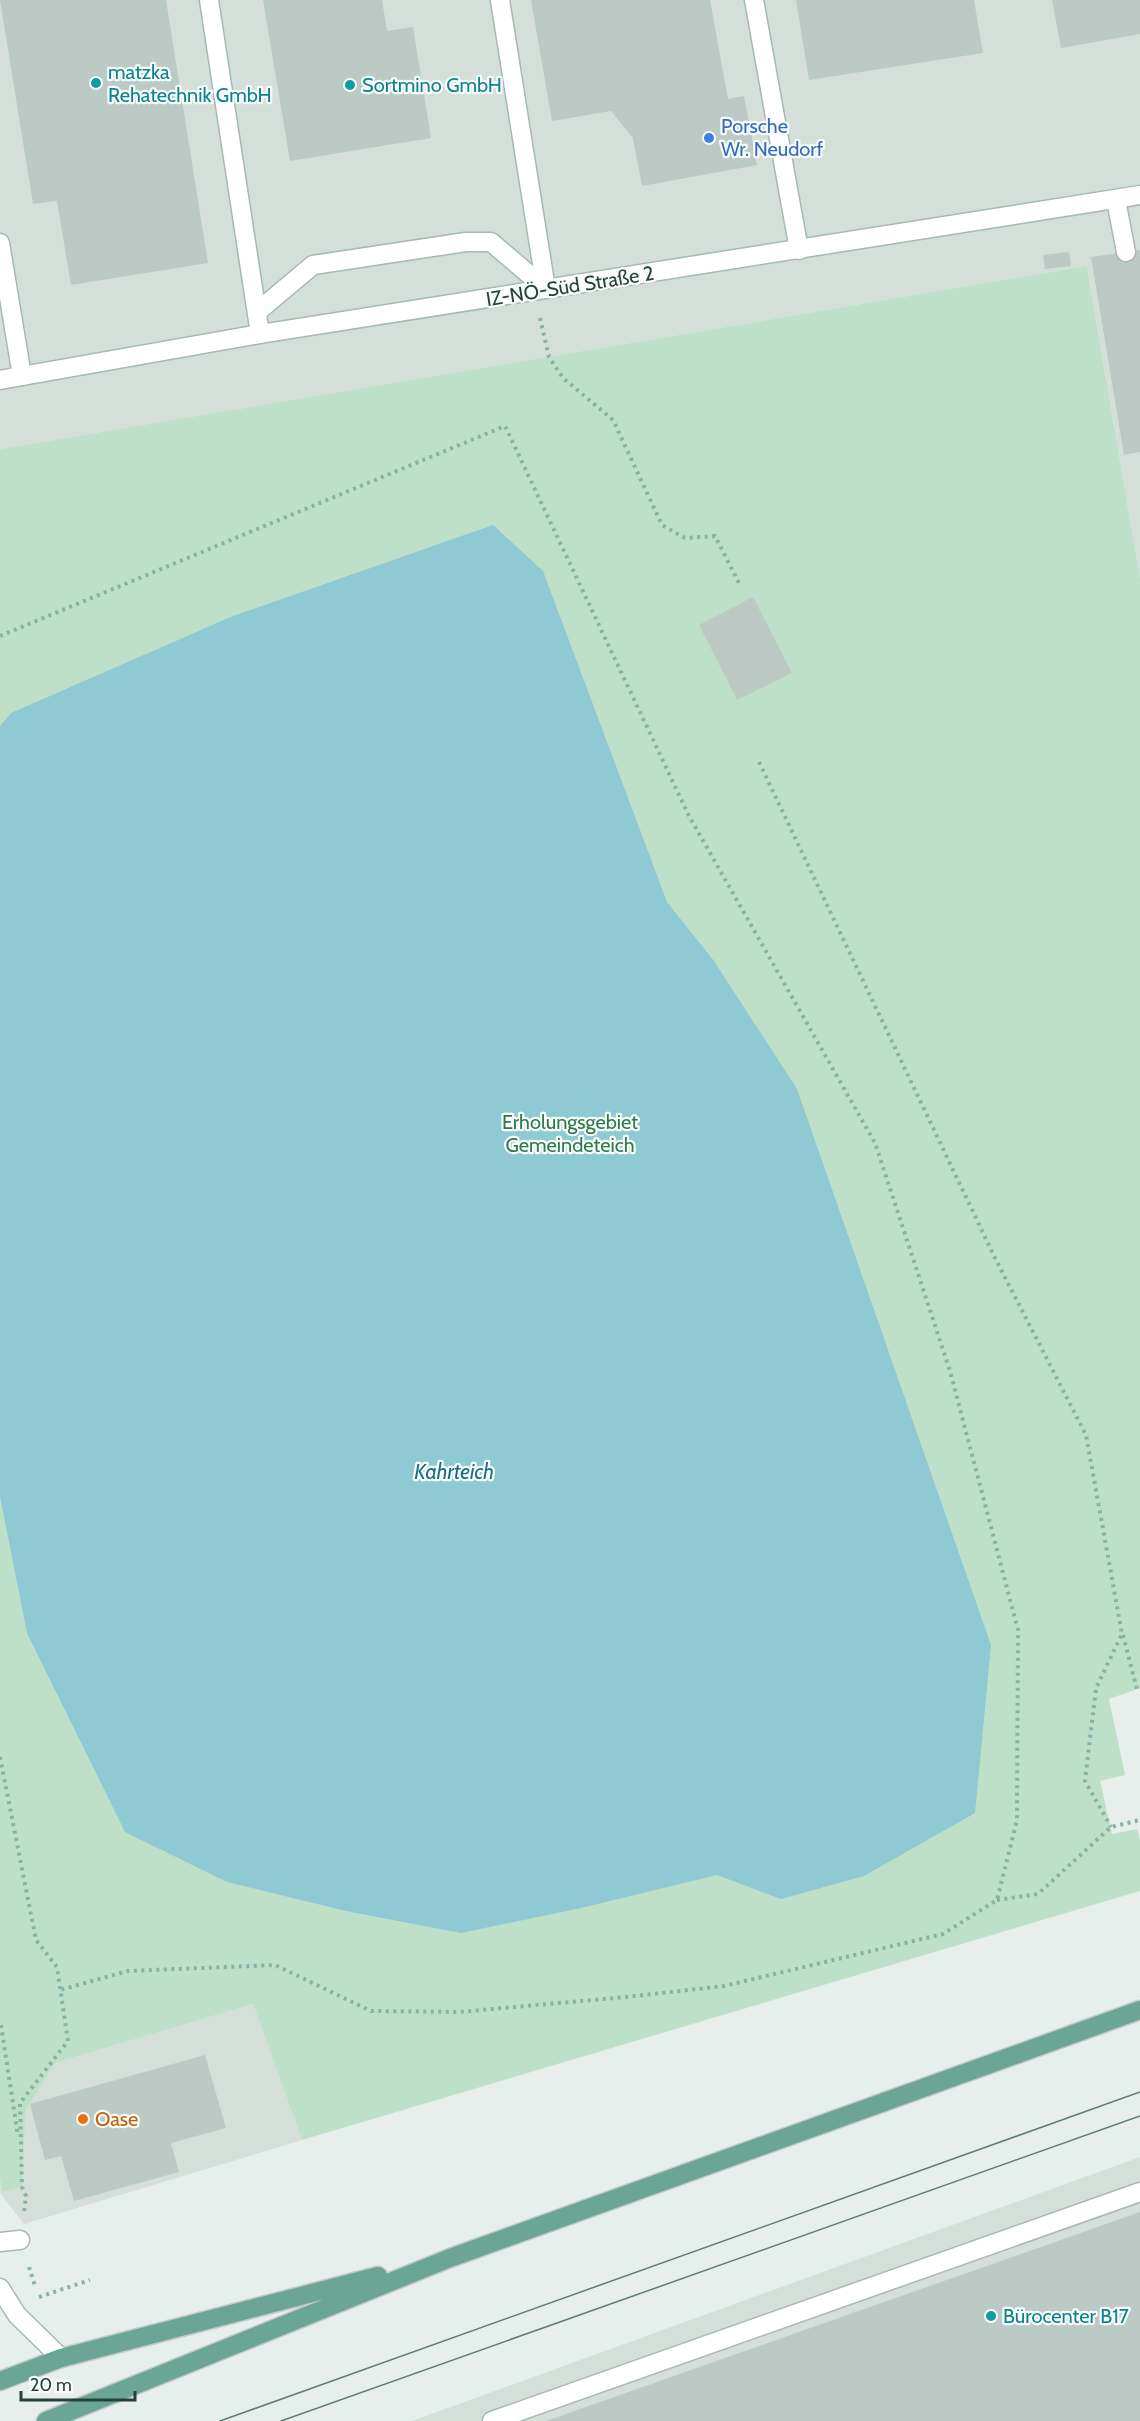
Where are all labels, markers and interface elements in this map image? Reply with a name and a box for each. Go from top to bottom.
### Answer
place label: matzka Rehatechnik GmbH [108,60,272,107]
place label: Sortmino GmbH [362,73,502,97]
marker: matzka Rehatechnik GmbH [89,76,103,90]
marker: Sortmino GmbH [343,78,357,92]
place label: Porsche Wr. Neudorf [721,114,824,161]
marker: Porsche Wr. Neudorf [702,131,716,145]
street label: IZ-NÖ-Süd Straße 2 [484,261,656,311]
park label: Erholungsgebiet Gemeindeteich [502,1110,638,1157]
water label: Kahrteich [414,1459,494,1484]
place label: Oase [95,2107,138,2131]
marker: Oase [76,2112,90,2126]
place label: Bürocenter B17 [1003,2304,1129,2328]
marker: Bürocenter B17 [984,2309,998,2323]
scale bar [21,2364,135,2402]
text: 20 m [30,2374,72,2396]

